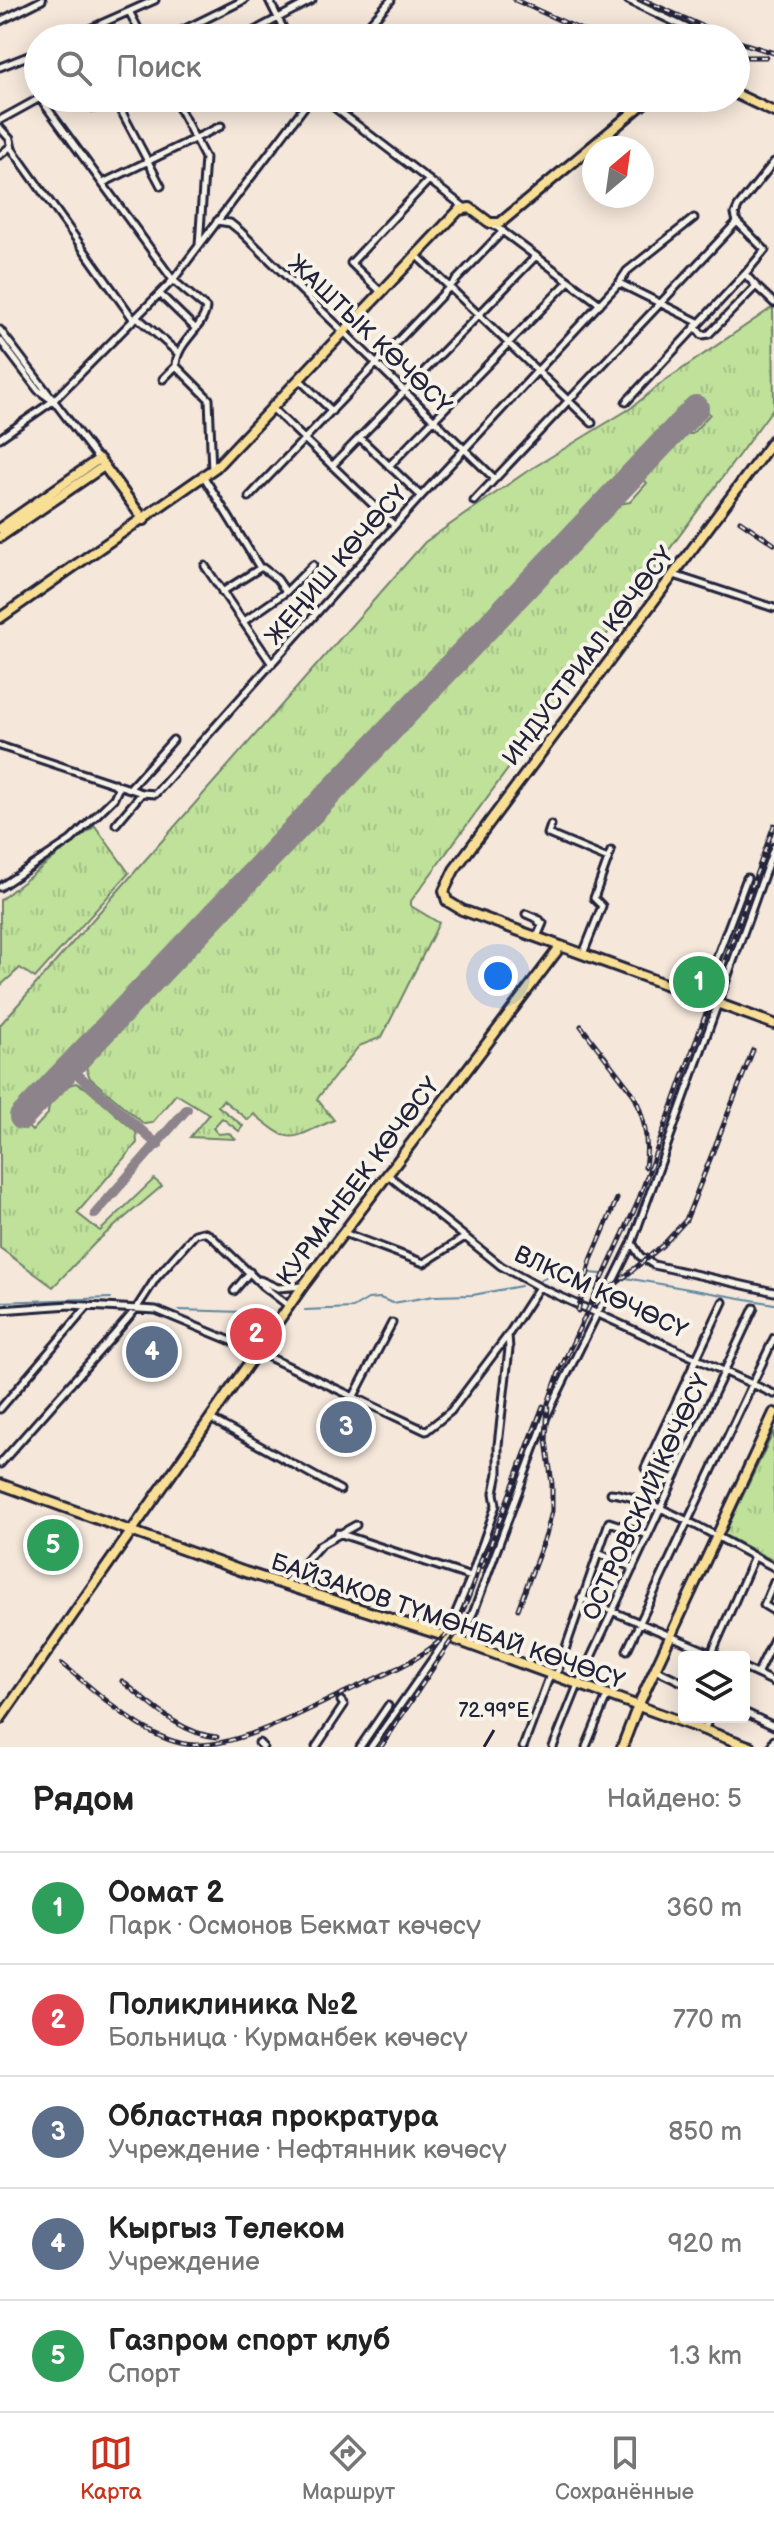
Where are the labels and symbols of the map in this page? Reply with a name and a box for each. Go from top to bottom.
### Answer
north arrow [582,136,654,208]
street label: ЖАШТЫК КӨЧӨСҮ [282,249,458,420]
street label: ЖЕҢИШ КӨЧӨСҮ [259,479,414,651]
street label: ИНДУСТРИАЛ КӨЧӨСҮ [497,541,680,772]
pin: 1 [673,952,725,1012]
your location [478,956,518,996]
street label: КУРМАНБЕК КӨЧӨСҮ [271,1072,446,1291]
street label: ВЛКСМ КӨЧӨСҮ [509,1240,692,1345]
pin: 2 [230,1304,282,1364]
pin: 4 [126,1322,178,1382]
street label: ОСТРОВСКИЙ КӨЧӨСҮ [577,1369,716,1625]
pin: 3 [320,1397,372,1457]
pin: 5 [27,1515,79,1575]
street label: БАЙЗАКОВ ТҮМӨНБАЙ КӨЧӨСҮ [267,1547,628,1696]
text: 72.99°E [458,1699,530,1723]

